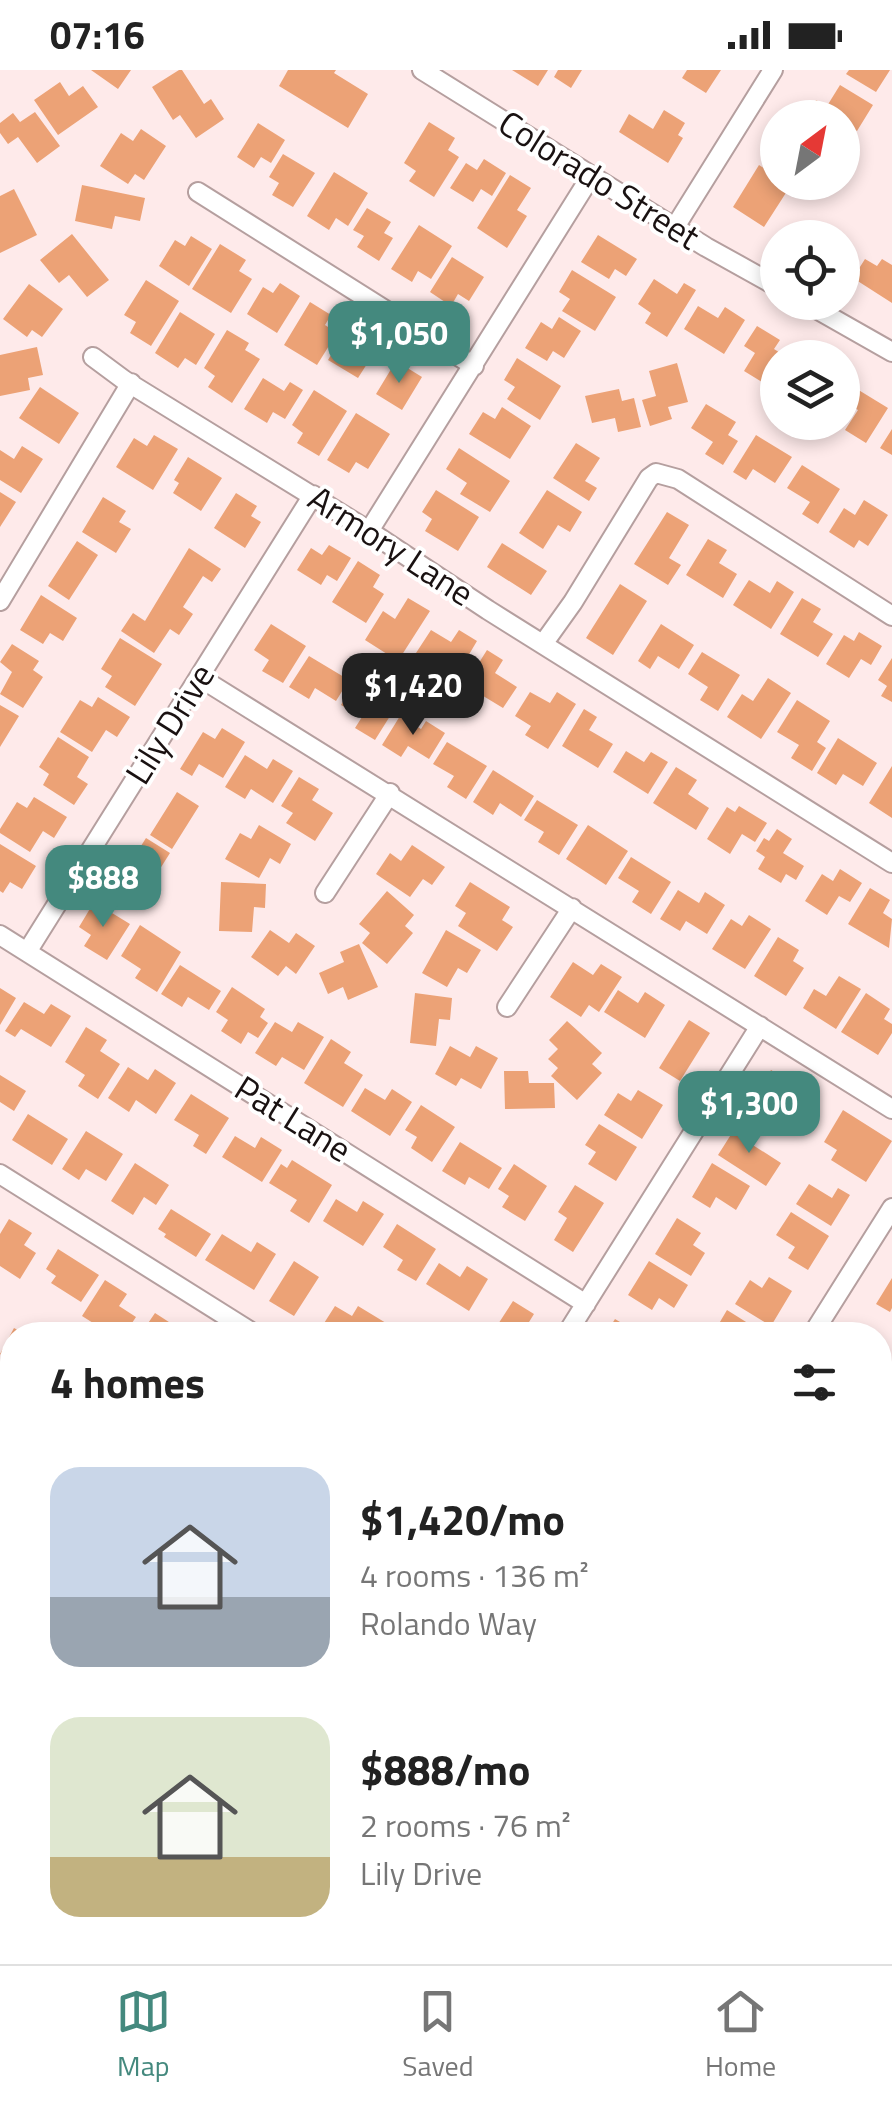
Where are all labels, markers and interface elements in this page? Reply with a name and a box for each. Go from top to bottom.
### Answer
text: 07:16 [50,6,145,64]
street label: Colorado Street [488,96,711,263]
north arrow [760,100,860,200]
map controls [760,100,860,440]
button: locate [760,220,860,320]
pin: $1,050 [318,301,480,386]
text: $1,050 [350,309,448,357]
button: layers [760,340,860,440]
street label: Armory Lane [298,471,485,619]
street label: Lily Drive [111,652,227,794]
pin: $1,420 [332,653,494,738]
text: $1,420 [364,661,462,709]
pin: $888 [44,845,162,930]
text: $888 [67,853,139,901]
street label: Pat Lane [225,1061,362,1175]
pin: $1,300 [668,1071,830,1156]
text: $1,300 [700,1079,798,1127]
text: 4 homes [50,1350,205,1414]
icon: filters [787,1355,842,1410]
text: $1,420/mo [360,1487,565,1551]
icon: home [130,1507,250,1627]
text: 4 rooms · 136 m² [360,1551,589,1599]
text: Rolando Way [360,1599,537,1647]
text: $888/mo [360,1737,530,1801]
icon: home [130,1757,250,1877]
text: 2 rooms · 76 m² [360,1801,571,1849]
text: Lily Drive [360,1849,482,1897]
tab: Map [116,1984,171,2087]
tab: Saved [402,1984,474,2087]
tab: Home [705,1984,776,2087]

